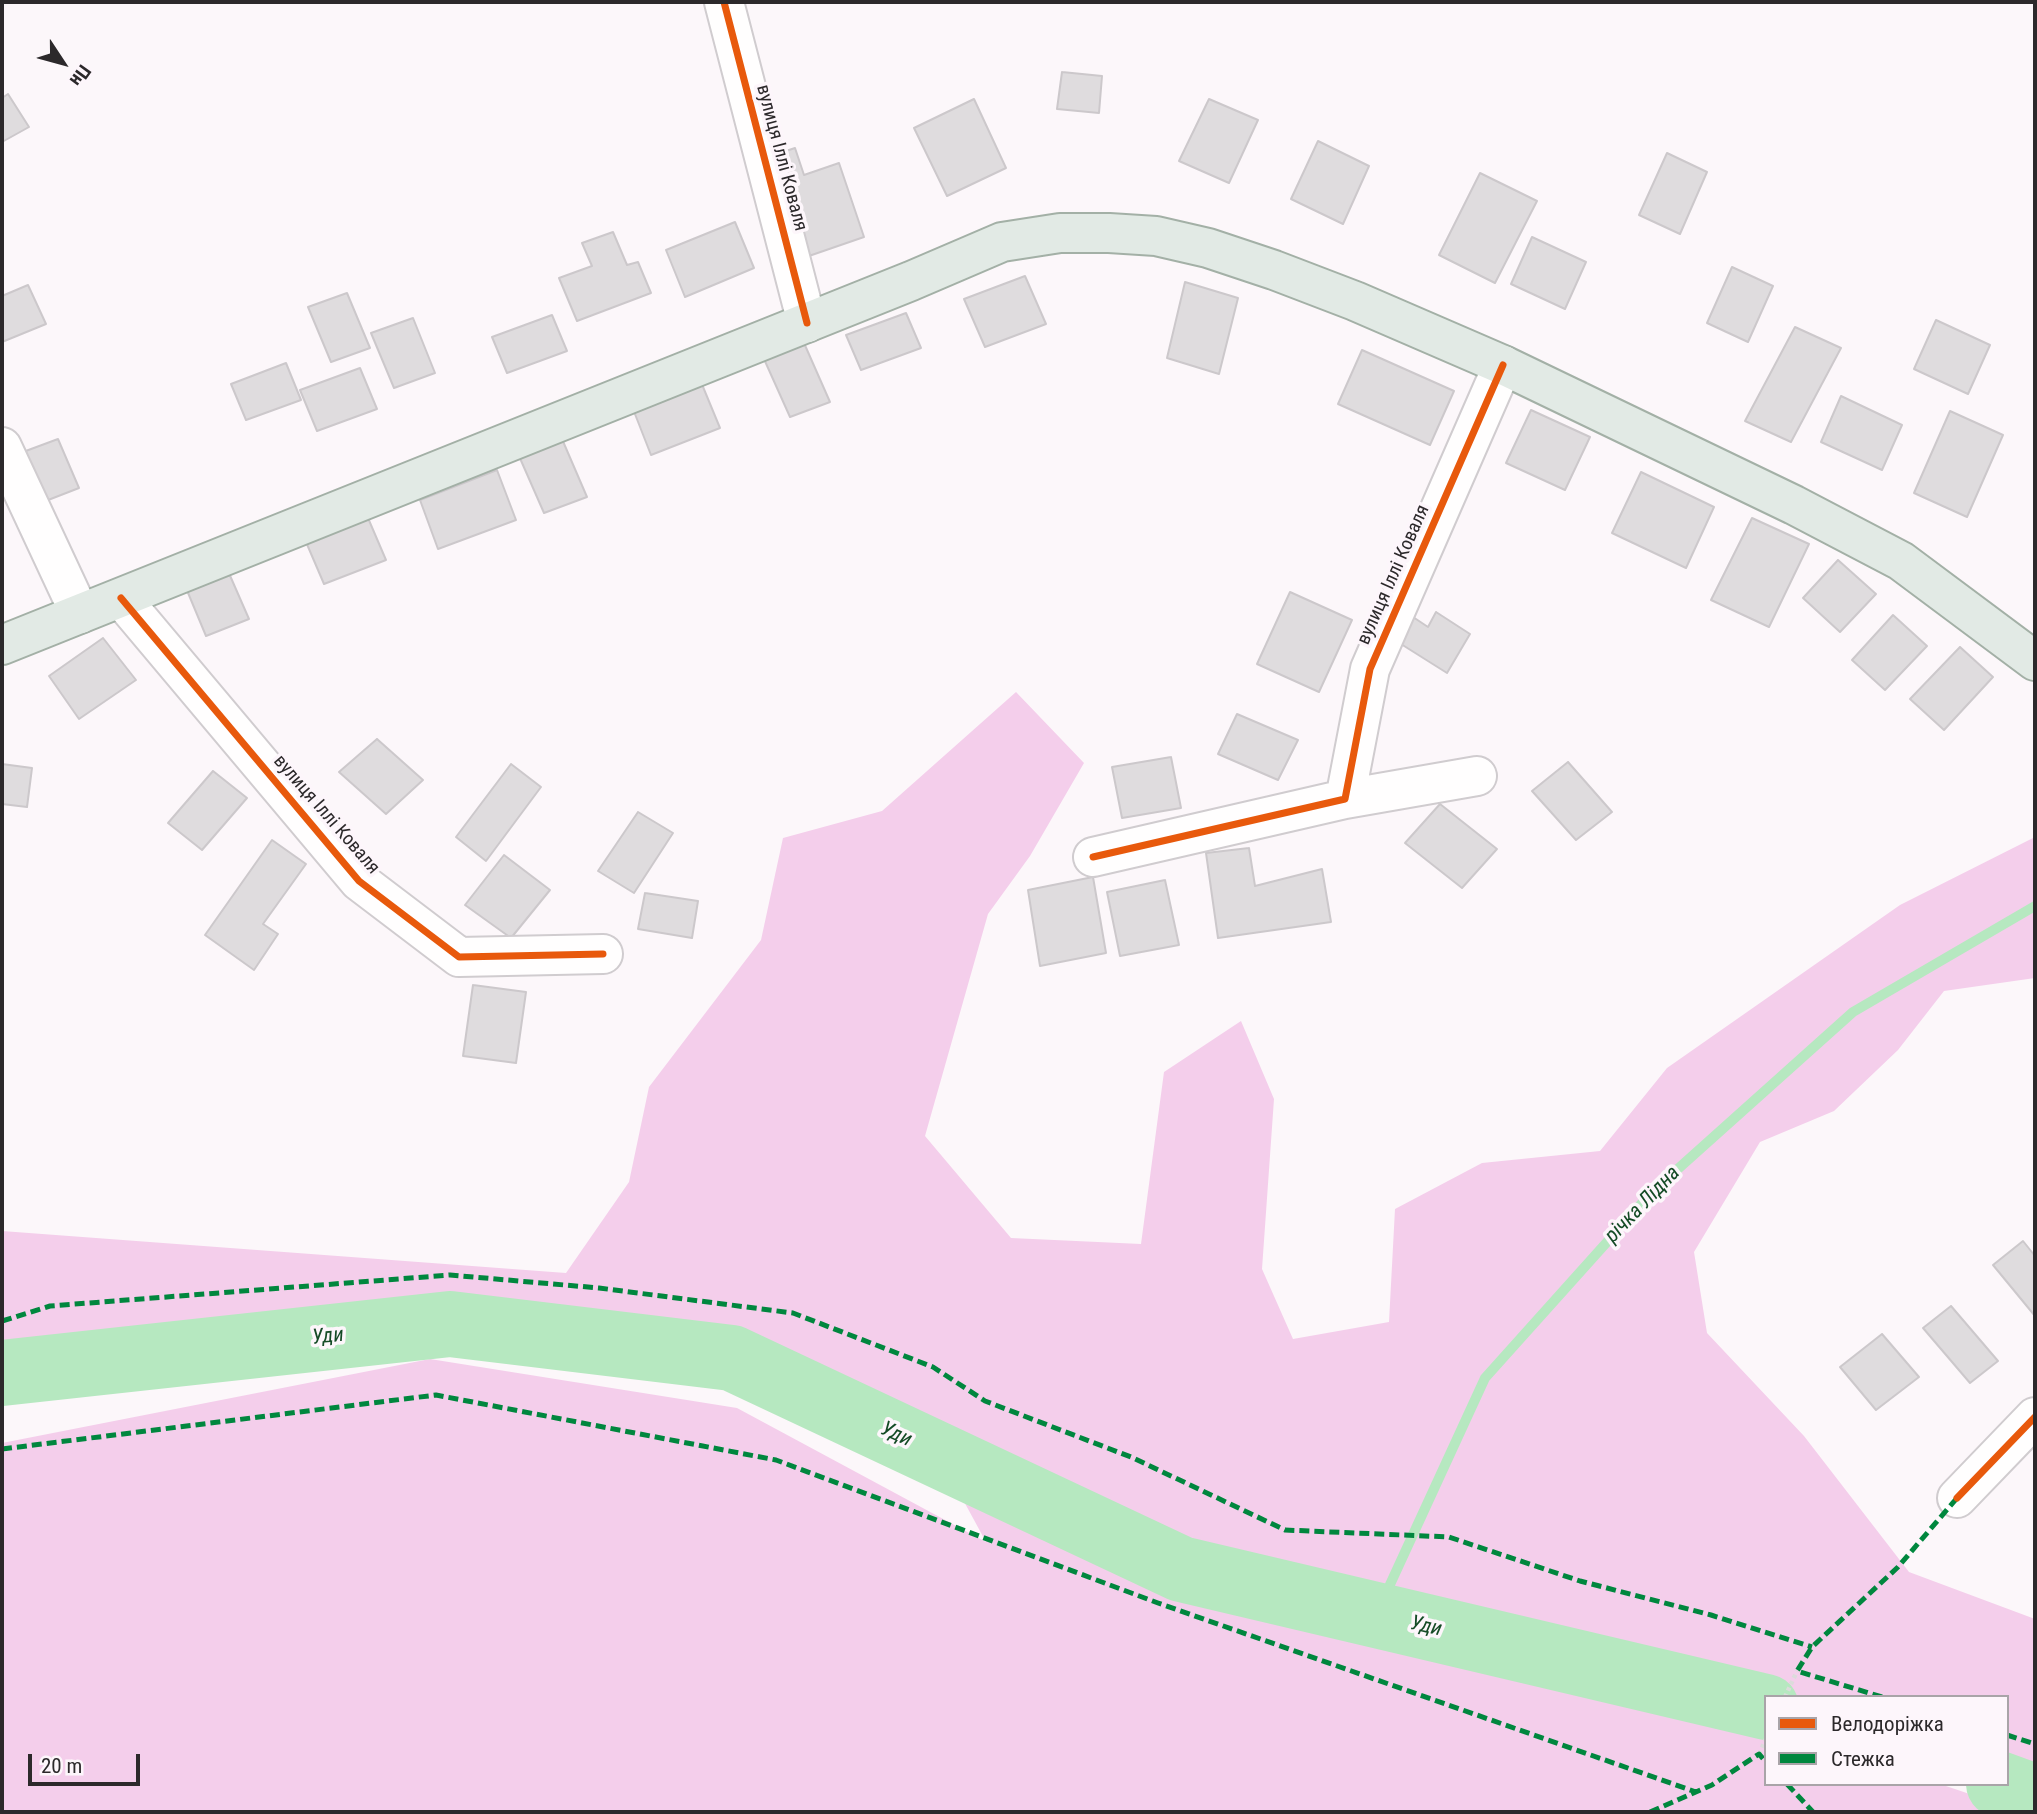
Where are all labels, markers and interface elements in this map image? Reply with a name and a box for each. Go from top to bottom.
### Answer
north arrow [28,28,98,98]
text: Пн [65,60,96,91]
street label: вулиця Іллі Коваля [751,82,811,234]
street label: вулиця Іллі Коваля [1353,502,1435,648]
street label: вулиця Іллі Коваля [268,751,384,879]
water label: річка Лідна [1600,1161,1686,1249]
water label: Уди [311,1323,345,1351]
water label: Уди [876,1417,916,1453]
water label: Уди [1408,1611,1444,1643]
legend [1764,1695,2009,1786]
text: Велодоріжка [1831,1712,1944,1736]
scale bar [32,1741,144,1785]
text: Стежка [1831,1747,1895,1771]
text: 20 m [41,1754,82,1778]

